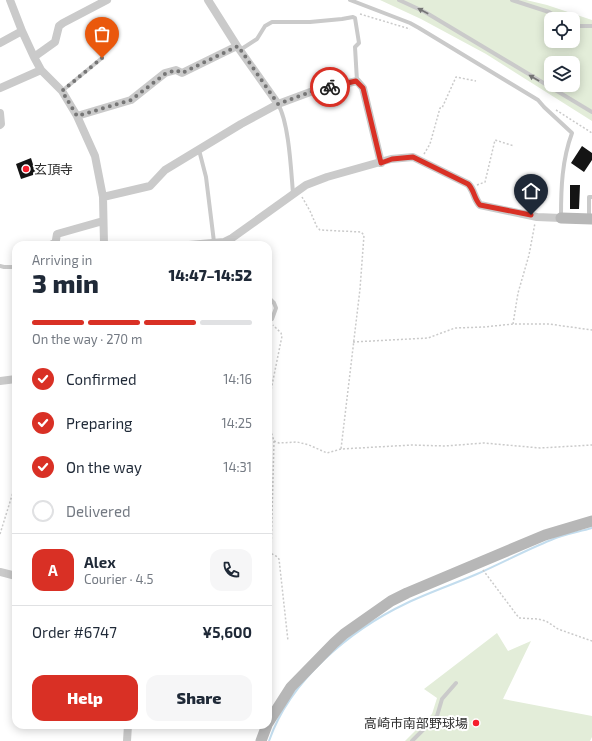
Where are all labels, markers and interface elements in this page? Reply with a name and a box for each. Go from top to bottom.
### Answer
one-way arrow [417,8,429,14]
map controls [544,12,580,92]
button: locate [544,12,580,48]
pin [85,17,119,58]
icon: bag [91,23,113,45]
button: layers [544,56,580,92]
courier [310,67,350,107]
one-way arrow [528,75,540,82]
icon: bike [319,76,341,98]
place label: 玄頂寺 [34,161,73,177]
marker: 玄頂寺 [21,164,31,174]
pin [514,174,548,215]
icon: home [520,180,542,202]
text: Arriving in [32,252,92,268]
text: 14:47–14:52 [169,266,252,284]
text: 3 min [32,267,99,298]
text: On the way · 270 m [32,331,142,347]
icon: check [32,368,54,390]
text: Confirmed [66,370,137,388]
text: 14:16 [223,371,252,387]
icon: check [32,412,54,434]
text: Preparing [66,414,132,432]
text: 14:25 [221,415,252,431]
icon: check [32,456,54,478]
text: On the way [66,458,142,476]
text: 14:31 [223,459,252,475]
text: Delivered [66,502,131,520]
button: phone [210,549,252,591]
text: Alex [84,553,116,571]
text: A [48,561,58,579]
text: Courier · 4.5 [84,571,153,587]
text: Order #6747 [32,623,117,641]
text: ¥5,600 [202,623,252,641]
button: Help [32,675,138,721]
button: Share [146,675,252,721]
place label: 高崎市南部野球場 [364,715,468,731]
marker: 高崎市南部野球場 [471,718,481,728]

